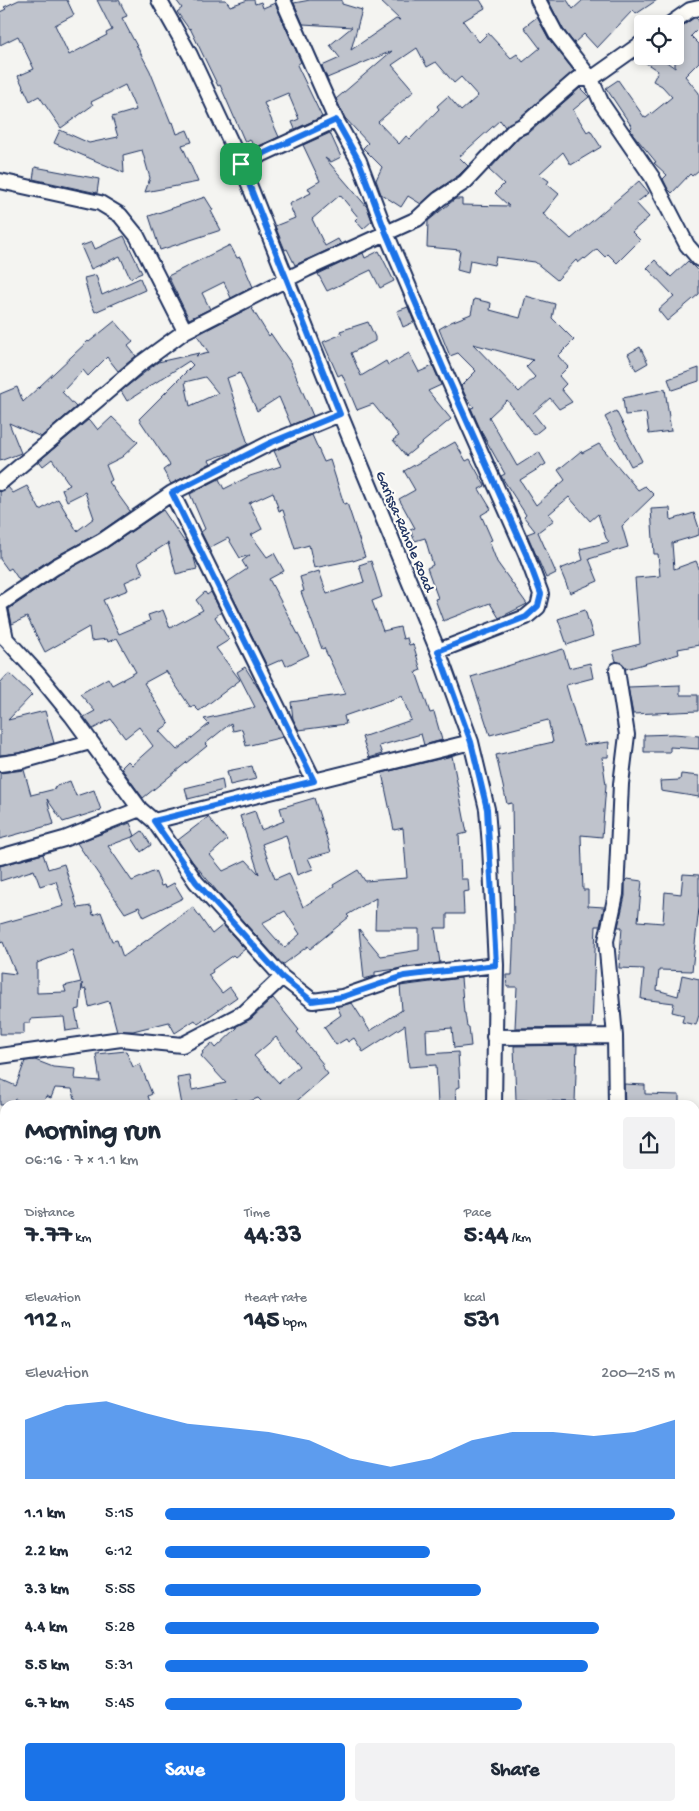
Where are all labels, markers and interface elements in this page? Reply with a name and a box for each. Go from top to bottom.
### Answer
map controls [634,15,684,65]
button: locate [634,15,684,65]
pin [220,143,262,185]
icon: arrive [227,150,255,178]
street label: Garissa-Rahole Road [371,469,438,596]
text: Morning run [25,1116,160,1149]
button: share [623,1117,675,1169]
text: 06:16 · 7 × 1.1 km [25,1152,138,1171]
text: Distance [25,1205,74,1222]
text: Time [244,1205,270,1222]
text: Pace [464,1205,491,1222]
text: 7.77 [25,1222,72,1251]
text: 44:33 [244,1222,302,1251]
text: 5:44 [464,1222,508,1251]
text: km [72,1230,91,1247]
text: /km [508,1230,531,1247]
text: Elevation [25,1290,81,1307]
text: Heart rate [244,1290,307,1307]
text: kcal [464,1290,486,1307]
text: 112 [25,1307,57,1336]
text: 145 [244,1307,279,1336]
text: 531 [464,1307,500,1336]
text: m [57,1315,71,1332]
text: bpm [279,1315,307,1332]
text: Elevation [25,1365,89,1384]
text: 200–215 m [601,1365,675,1384]
text: 1.1 km [25,1505,65,1524]
text: 5:15 [105,1505,133,1524]
text: 2.2 km [25,1543,68,1562]
text: 6:12 [105,1543,132,1562]
text: 3.3 km [25,1581,69,1600]
text: 5:55 [105,1581,135,1600]
text: 4.4 km [25,1619,67,1638]
text: 5:28 [105,1619,135,1638]
text: 5.5 km [25,1657,69,1676]
text: 5:31 [105,1657,133,1676]
text: 6.7 km [25,1695,69,1714]
text: 5:45 [105,1695,134,1714]
button: Save [25,1743,345,1801]
button: Share [355,1743,675,1801]

